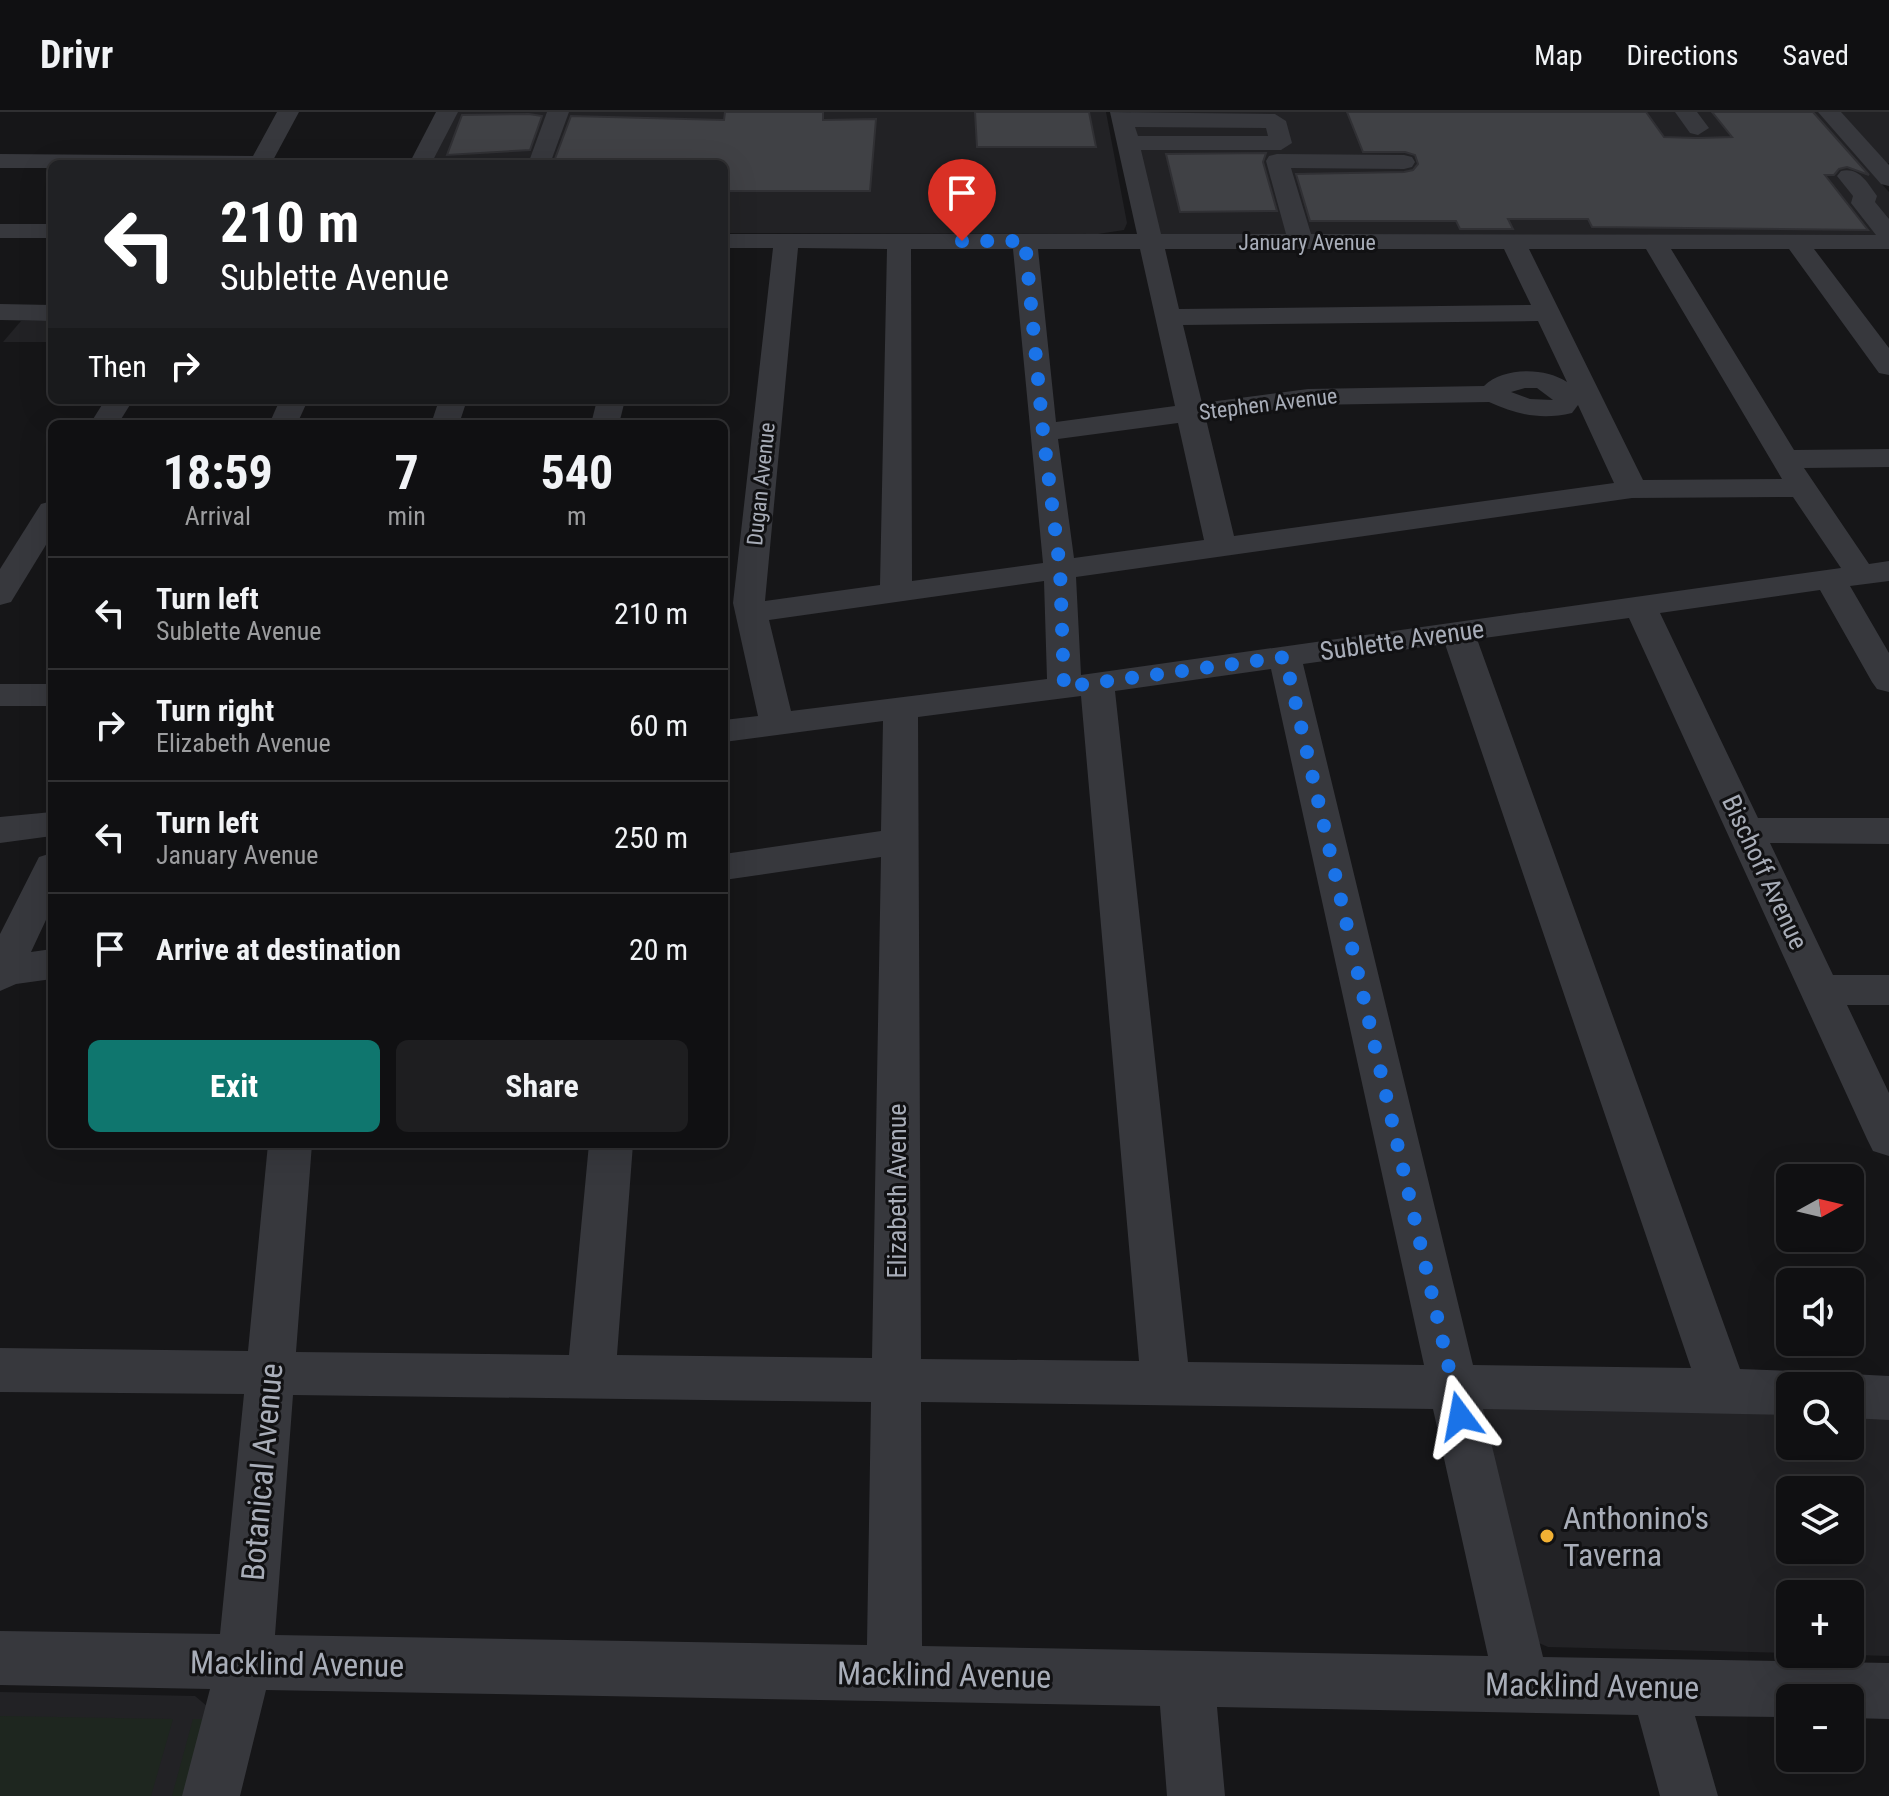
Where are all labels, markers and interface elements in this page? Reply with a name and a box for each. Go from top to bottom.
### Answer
text: Drivr [40,33,113,77]
text: Map [1534,39,1583,72]
text: Directions [1627,39,1738,72]
text: Saved [1782,39,1849,72]
pin [928,159,996,241]
icon: arrive [940,171,984,215]
text: 210 m [220,190,359,256]
icon: left [88,192,192,296]
street label: January Avenue [1238,230,1376,255]
text: Sublette Avenue [220,257,449,299]
icon: right [163,344,207,388]
text: Then [88,349,147,384]
street label: Stephen Avenue [1197,383,1339,425]
street label: Dugan Avenue [742,421,780,547]
text: 18:59 [163,444,273,501]
text: 7 [395,444,419,501]
text: 540 [540,444,613,501]
text: Arrival [185,501,251,531]
text: min [388,501,426,531]
text: m [567,501,587,531]
text: Turn left [156,581,259,616]
icon: left [88,591,132,635]
text: 210 m [614,596,688,631]
street label: Sublette Avenue [1318,614,1486,666]
text: Sublette Avenue [156,616,321,646]
text: Turn right [156,693,274,728]
icon: right [88,703,132,747]
text: 60 m [629,708,688,743]
text: Elizabeth Avenue [156,728,331,758]
street label: Bischoff Avenue [1716,790,1814,954]
text: Turn left [156,805,259,840]
icon: left [88,815,132,859]
text: 250 m [614,820,688,855]
text: January Avenue [156,840,318,870]
icon: arrive [88,927,132,971]
text: Arrive at destination [156,932,401,967]
text: 20 m [629,932,688,967]
button: Exit [88,1040,380,1132]
button: Share [396,1040,688,1132]
street label: Elizabeth Avenue [882,1104,912,1278]
north arrow [1776,1164,1864,1252]
map controls [1776,1164,1864,1772]
button: sound [1776,1268,1864,1356]
street label: Botanical Avenue [234,1362,290,1582]
button: search [1776,1372,1864,1460]
position arrow [1418,1374,1502,1458]
button: layers [1776,1476,1864,1564]
place label: Anthonino's Taverna [1563,1499,1709,1574]
marker: Anthonino's Taverna [1538,1527,1556,1545]
button: + [1776,1580,1864,1668]
street label: Macklind Avenue [190,1643,404,1685]
street label: Macklind Avenue [837,1654,1051,1696]
street label: Macklind Avenue [1485,1665,1699,1707]
button: − [1776,1684,1864,1772]

